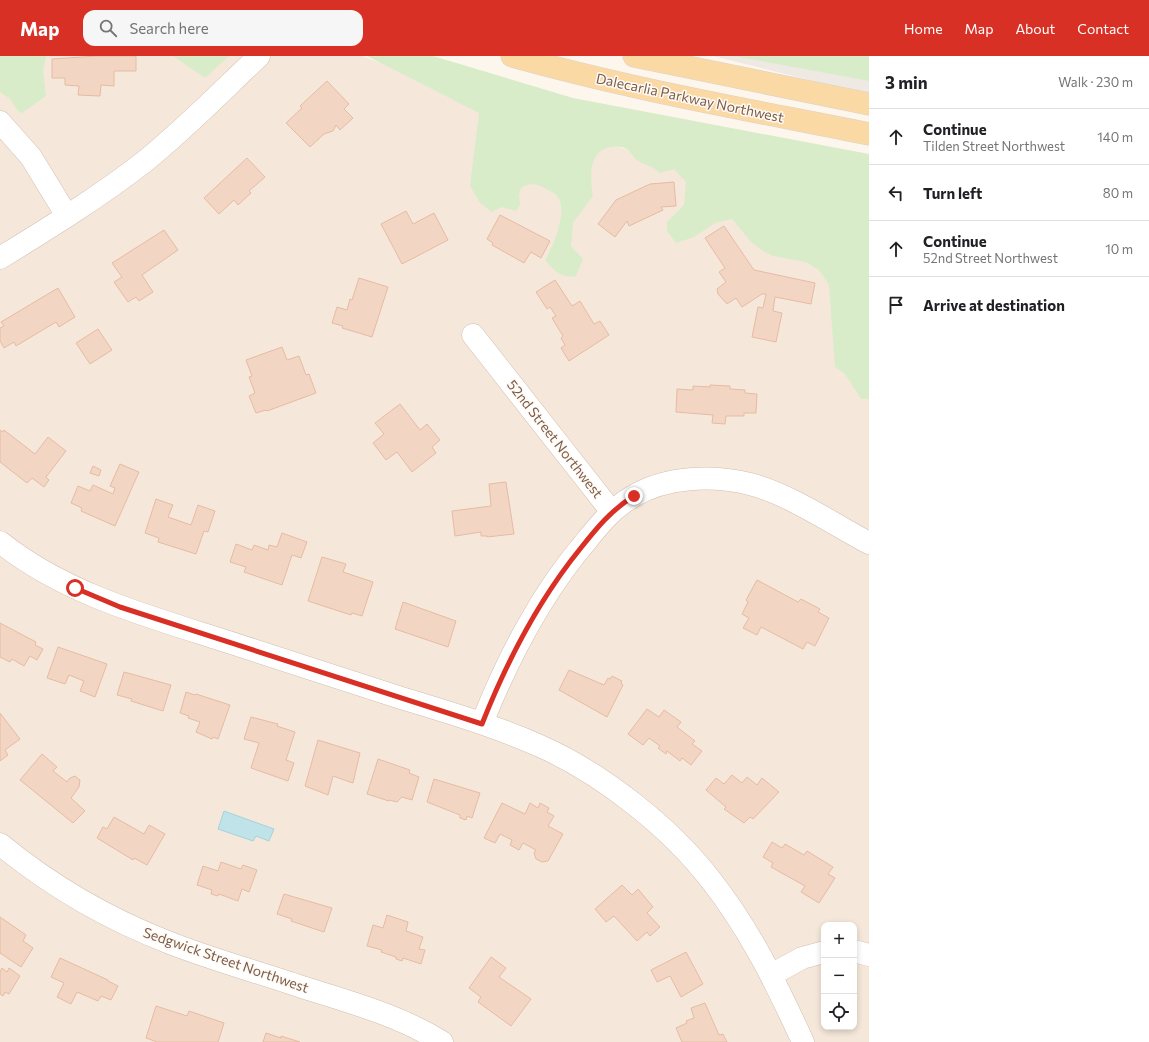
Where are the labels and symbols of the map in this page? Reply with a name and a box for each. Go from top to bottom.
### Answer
street label: Dalecarlia Parkway Northwest [595,69,786,126]
street label: 52nd Street Northwest [504,376,607,501]
route end [625,487,643,505]
route start [66,579,84,597]
street label: Sedgwick Street Northwest [141,923,311,996]

